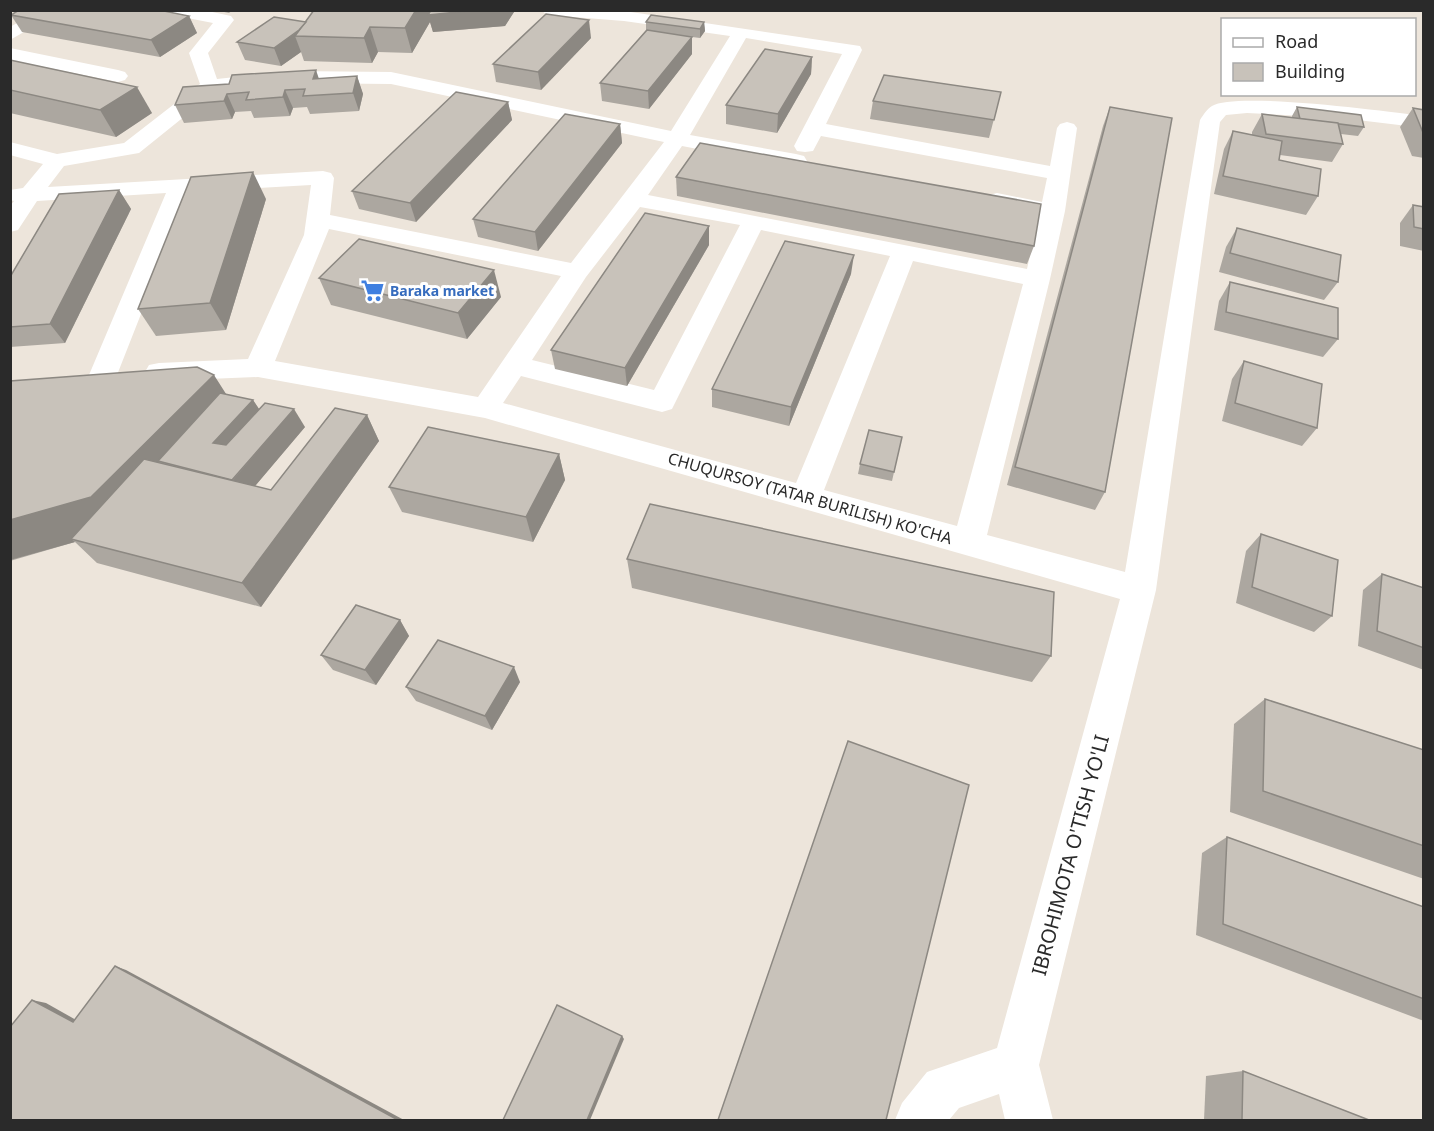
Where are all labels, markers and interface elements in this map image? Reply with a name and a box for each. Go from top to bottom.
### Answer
legend [1221,18,1416,96]
text: Road [1275,29,1318,53]
text: Building [1275,59,1345,83]
supermarket icon: Baraka market [359,277,385,303]
place label: Baraka market [390,281,494,300]
street label: CHUQURSOY (TATAR BURILISH) KO'CHA [665,447,955,549]
street label: IBROHIMOTA O'TISH YO'LI [1025,732,1115,978]

